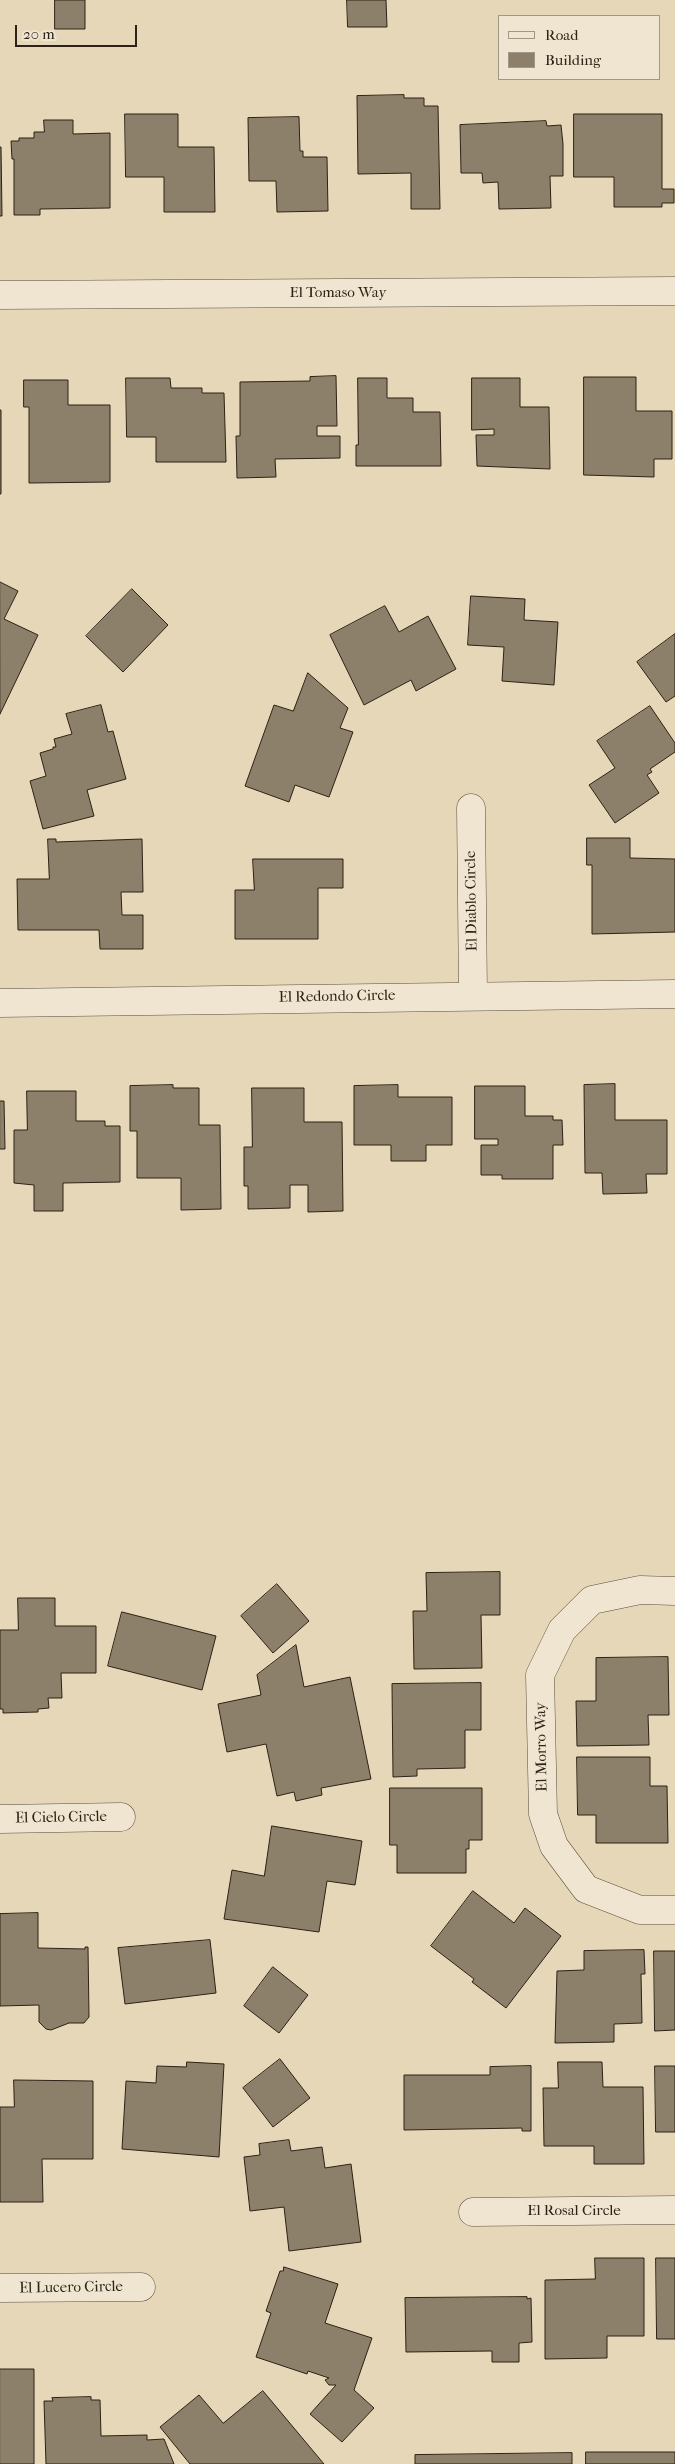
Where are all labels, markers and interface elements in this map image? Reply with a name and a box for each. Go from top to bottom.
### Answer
scale bar [18,15,140,47]
legend [498,15,660,80]
text: 20 m [23,25,55,43]
text: Road [545,26,578,44]
text: Building [545,51,601,69]
street label: El Tomaso Way [290,284,386,302]
street label: El Diablo Circle [462,851,482,951]
street label: El Redondo Circle [278,987,396,1007]
street label: El Morro Way [532,1702,552,1792]
street label: El Cielo Circle [15,1808,107,1828]
street label: El Rosal Circle [527,2202,621,2220]
street label: El Lucero Circle [19,2278,123,2298]

